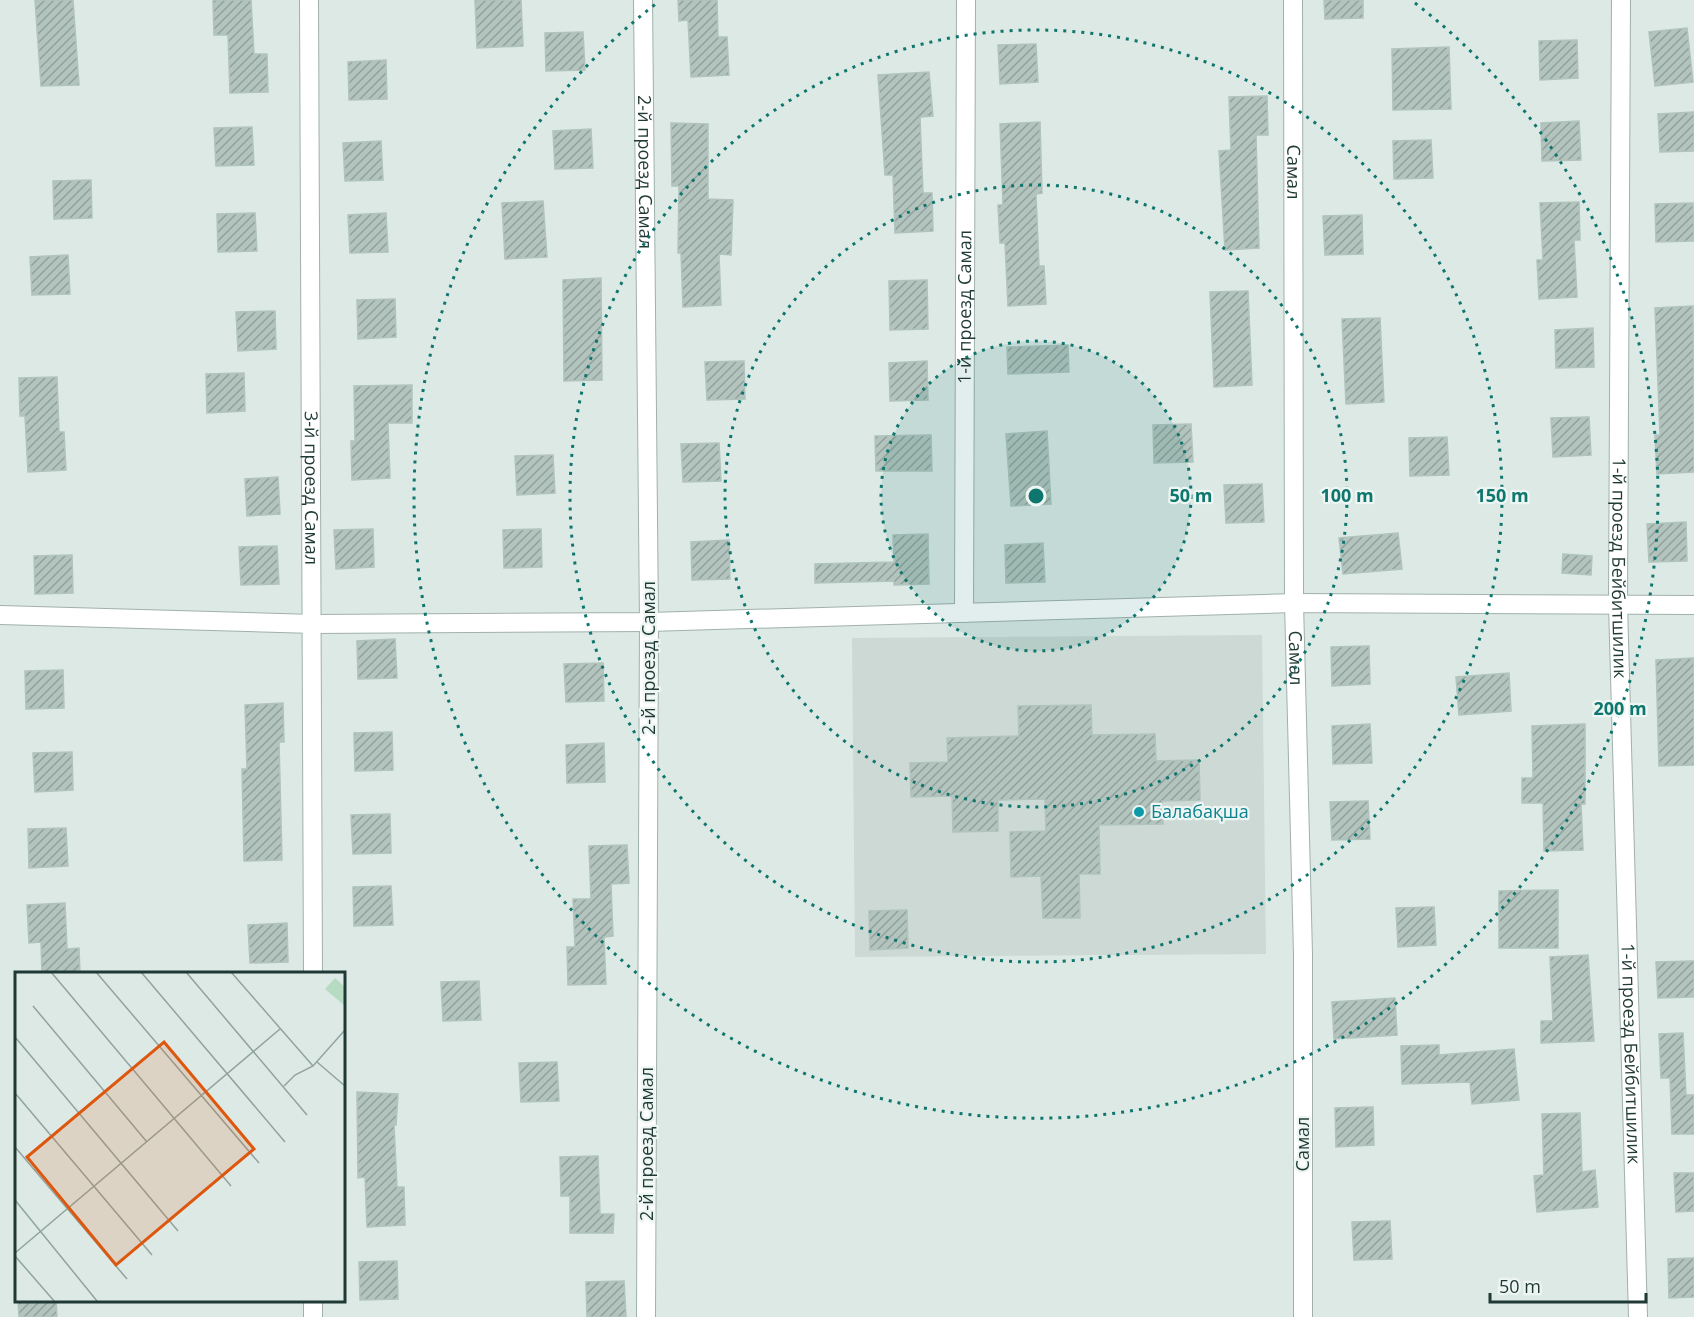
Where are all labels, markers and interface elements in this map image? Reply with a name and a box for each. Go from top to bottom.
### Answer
street label: 2-й проезд Самал [633,95,658,249]
street label: Самал [1282,145,1306,199]
street label: 1-й проезд Самал [952,230,976,384]
street label: 3-й проезд Самал [300,411,324,565]
street label: 1-й проезд Бейбитшилик [1607,457,1633,679]
text: 50 m [1170,483,1212,507]
text: 100 m [1320,483,1374,507]
text: 150 m [1475,483,1529,507]
centre of rings [1026,486,1046,506]
street label: 2-й проезд Самал [636,581,660,735]
street label: Самал [1284,630,1309,686]
text: 200 m [1593,696,1647,720]
place label: Балабақша [1151,799,1249,823]
marker: Балабақша [1132,805,1146,819]
street label: 1-й проезд Бейбитшилик [1617,943,1647,1165]
inset map [15,972,345,1302]
street label: 2-й проезд Самал [634,1067,658,1221]
street label: Самал [1290,1117,1314,1171]
scale bar [1490,1266,1646,1304]
text: 50 m [1499,1274,1541,1298]

